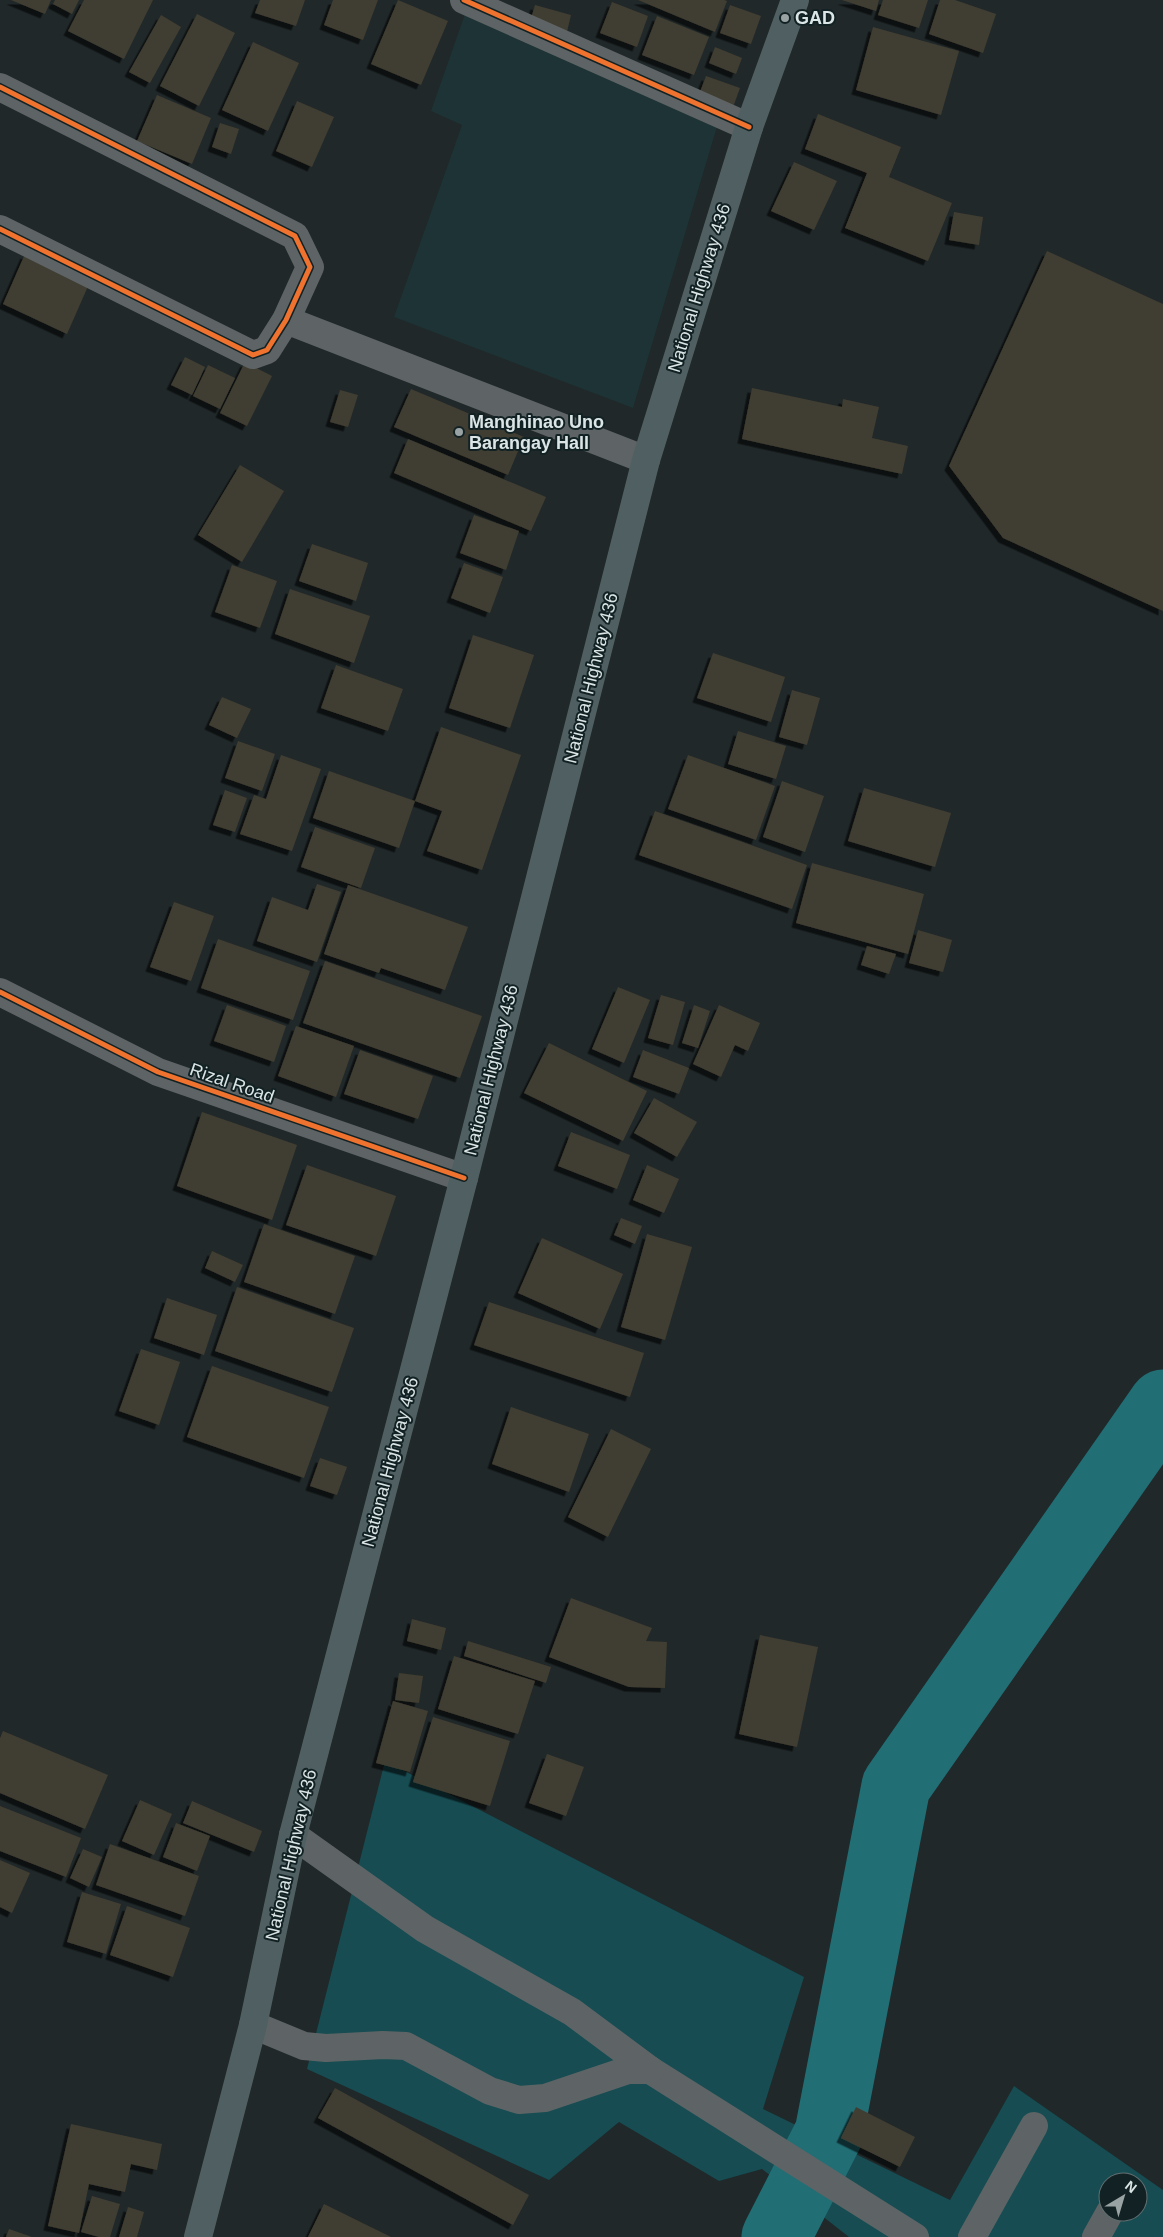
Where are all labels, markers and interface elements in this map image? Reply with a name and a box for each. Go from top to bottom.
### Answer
place label: GAD [795,8,835,28]
marker: GAD [779,12,791,24]
street label: National Highway 436 [664,201,734,375]
place label: Manghinao Uno Barangay Hall [469,412,604,453]
marker: Manghinao Uno Barangay Hall [453,426,465,438]
street label: National Highway 436 [560,591,622,765]
street label: National Highway 436 [460,983,522,1157]
street label: Rizal Road [187,1059,277,1107]
street label: National Highway 436 [358,1375,422,1549]
street label: National Highway 436 [262,1767,320,1943]
north arrow [1098,2172,1148,2222]
text: N [1122,2177,1140,2196]

